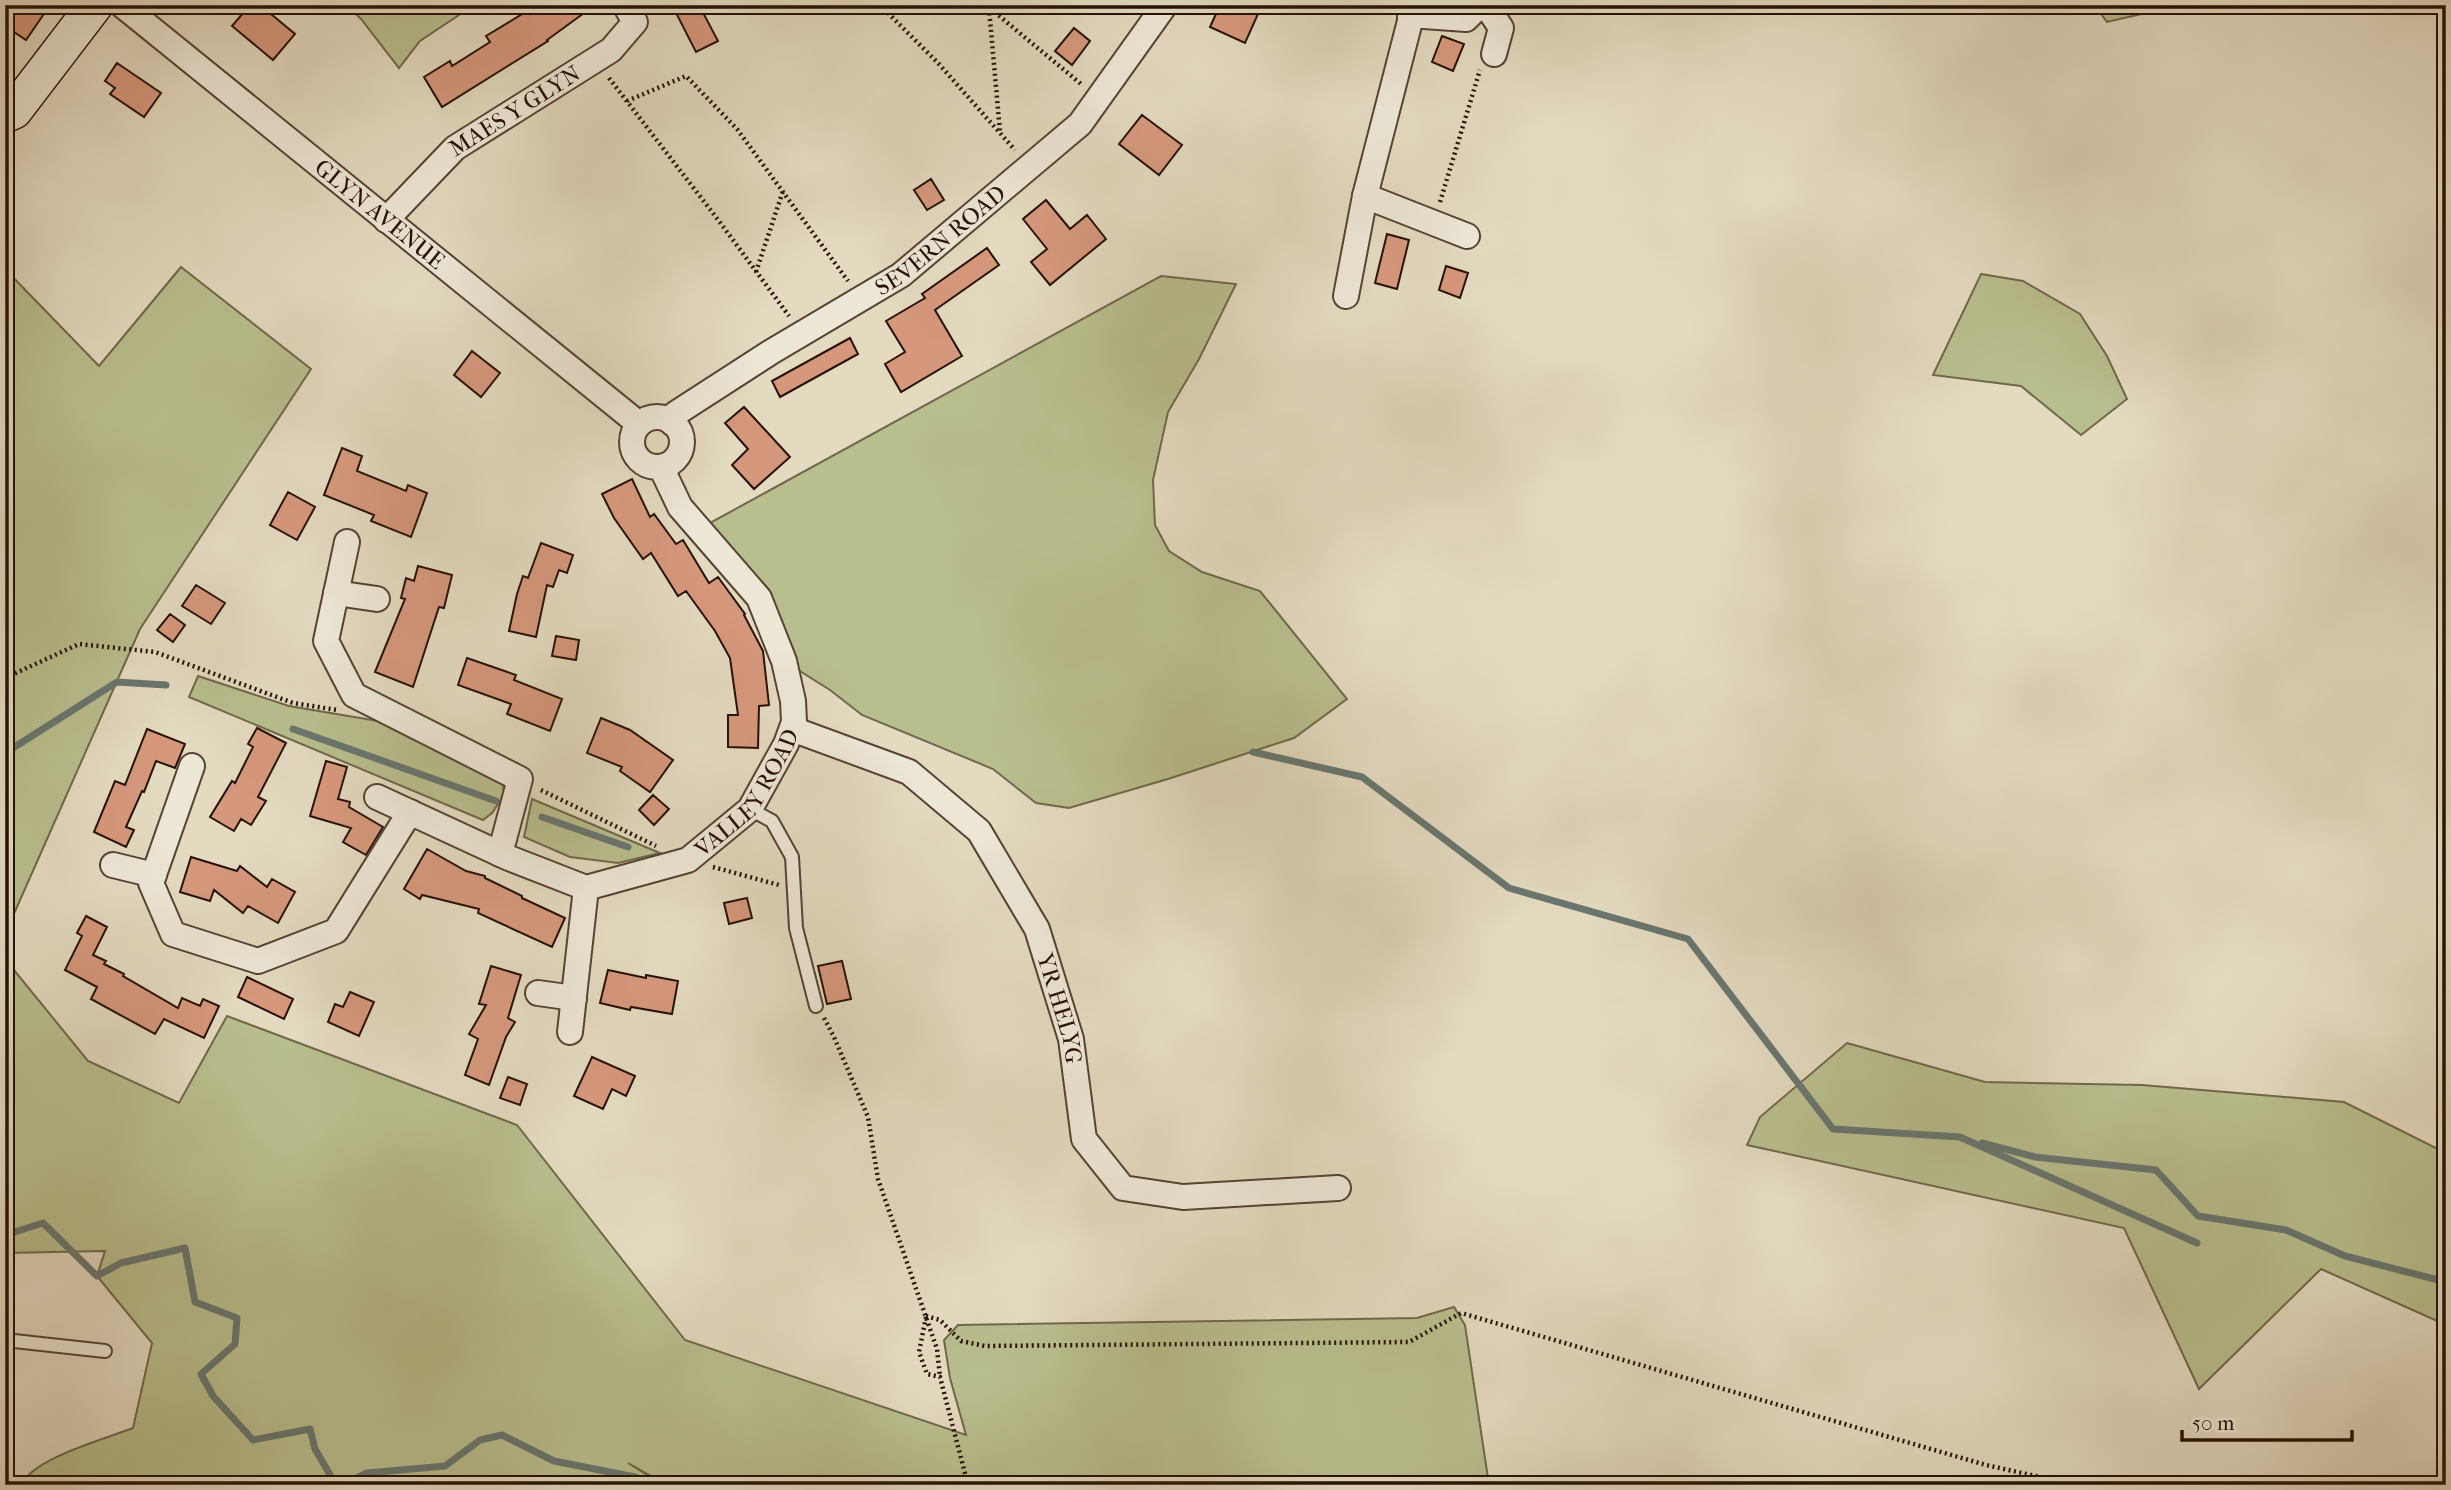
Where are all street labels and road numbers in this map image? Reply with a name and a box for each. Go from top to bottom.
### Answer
street label: MAES Y GLYN [444,60,585,162]
street label: GLYN AVENUE [309,154,450,275]
street label: SEVERN ROAD [870,180,1011,301]
street label: VALLEY ROAD [689,725,804,863]
street label: YR HELYG [1031,949,1087,1065]

